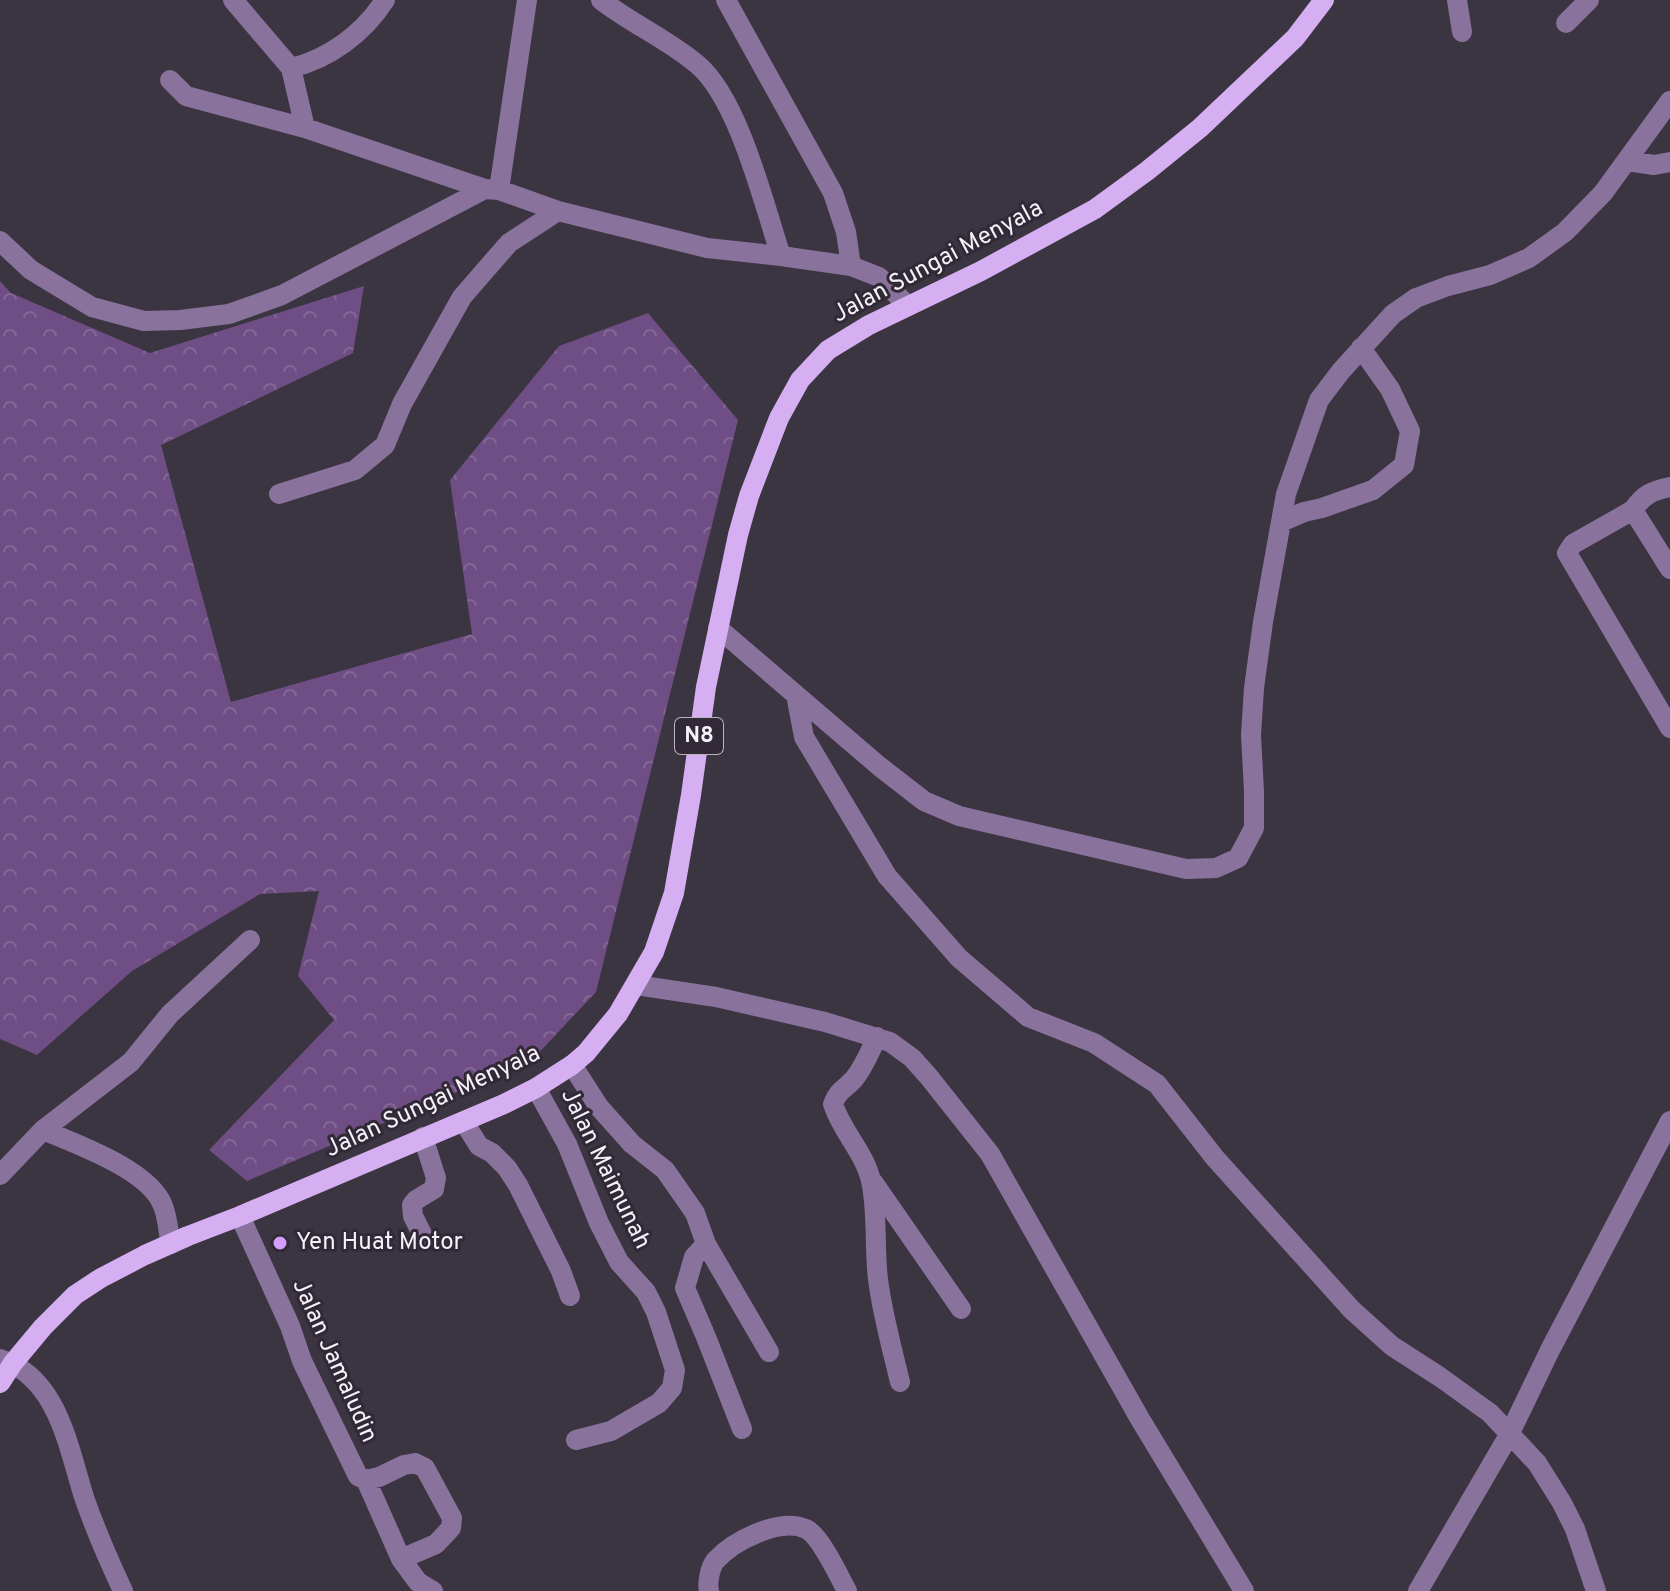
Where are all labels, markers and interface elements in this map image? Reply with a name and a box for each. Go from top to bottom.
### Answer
street label: Jalan Sungai Menyala [828,194,1048,330]
road number: N8 [675,718,723,754]
street label: Jalan Sungai Menyala [321,1039,545,1165]
street label: Jalan Maimunah [553,1084,657,1254]
place label: Yen Huat Motor [296,1228,463,1258]
marker: Yen Huat Motor [271,1234,289,1252]
street label: Jalan Jamaludin [285,1275,383,1447]

